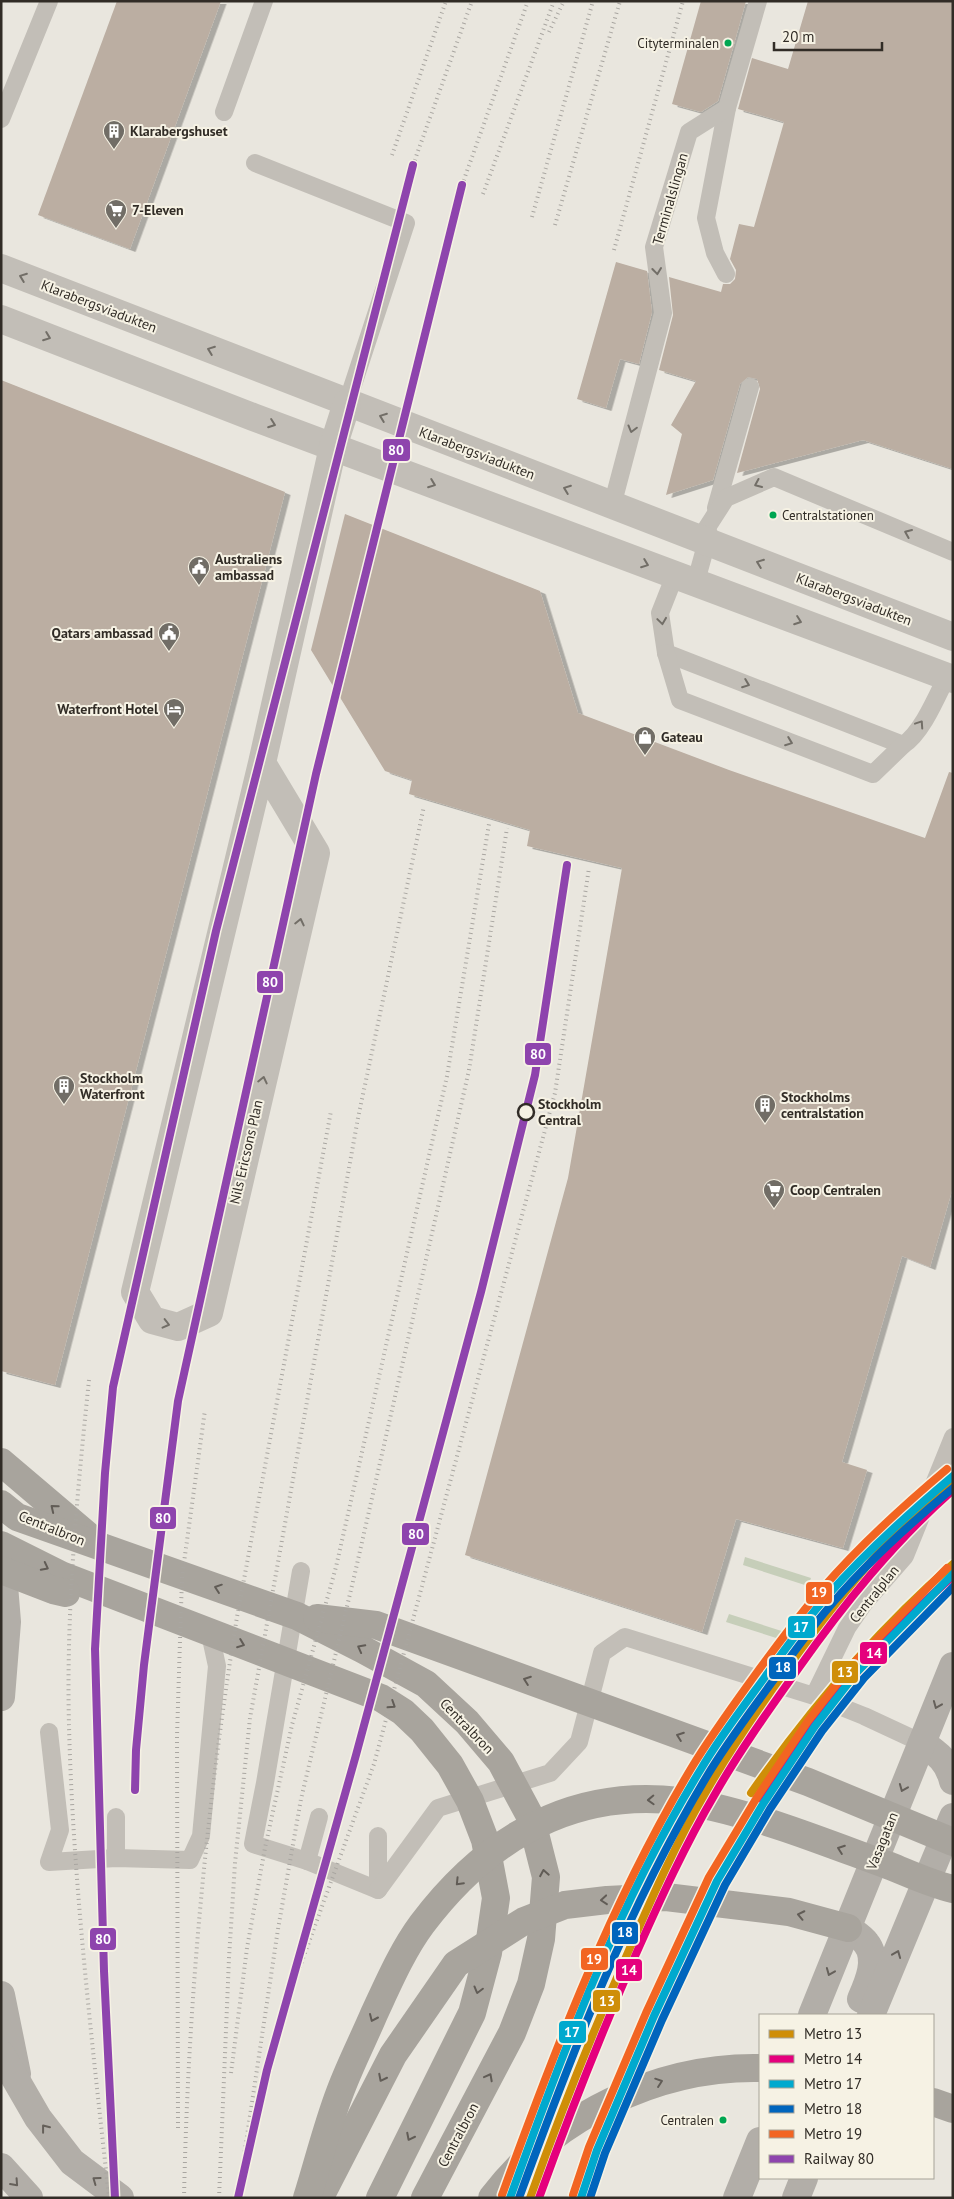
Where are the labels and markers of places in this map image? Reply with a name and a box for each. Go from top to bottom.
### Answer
place label: Cityterminalen [637,35,719,52]
marker: Cityterminalen [723,38,733,48]
building icon: Klarabergshuset [102,119,126,150]
place label: Klarabergshuset [130,122,228,140]
supermarket icon: 7-Eleven [104,198,128,229]
place label: 7-Eleven [132,201,184,219]
place label: Centralstationen [782,507,874,524]
marker: Centralstationen [768,510,778,520]
place label: Australiens ambassad [215,550,282,584]
public building icon: Australiens ambassad [187,555,211,586]
public building icon: Qatars ambassad [157,621,181,652]
place label: Qatars ambassad [52,624,153,642]
hotel icon: Waterfront Hotel [162,697,186,728]
place label: Waterfront Hotel [57,700,159,718]
shop icon: Gateau [633,725,657,756]
place label: Gateau [661,728,703,746]
place label: Stockholm Waterfront [80,1069,145,1103]
building icon: Stockholm Waterfront [52,1074,76,1105]
place label: Stockholms centralstation [781,1088,864,1122]
building icon: Stockholms centralstation [753,1093,777,1124]
place label: Stockholm Central [538,1095,601,1129]
marker: Stockholm Central [517,1103,535,1121]
supermarket icon: Coop Centralen [762,1178,786,1209]
place label: Coop Centralen [790,1181,881,1199]
place label: Centralen [661,2112,714,2129]
marker: Centralen [718,2115,728,2125]

